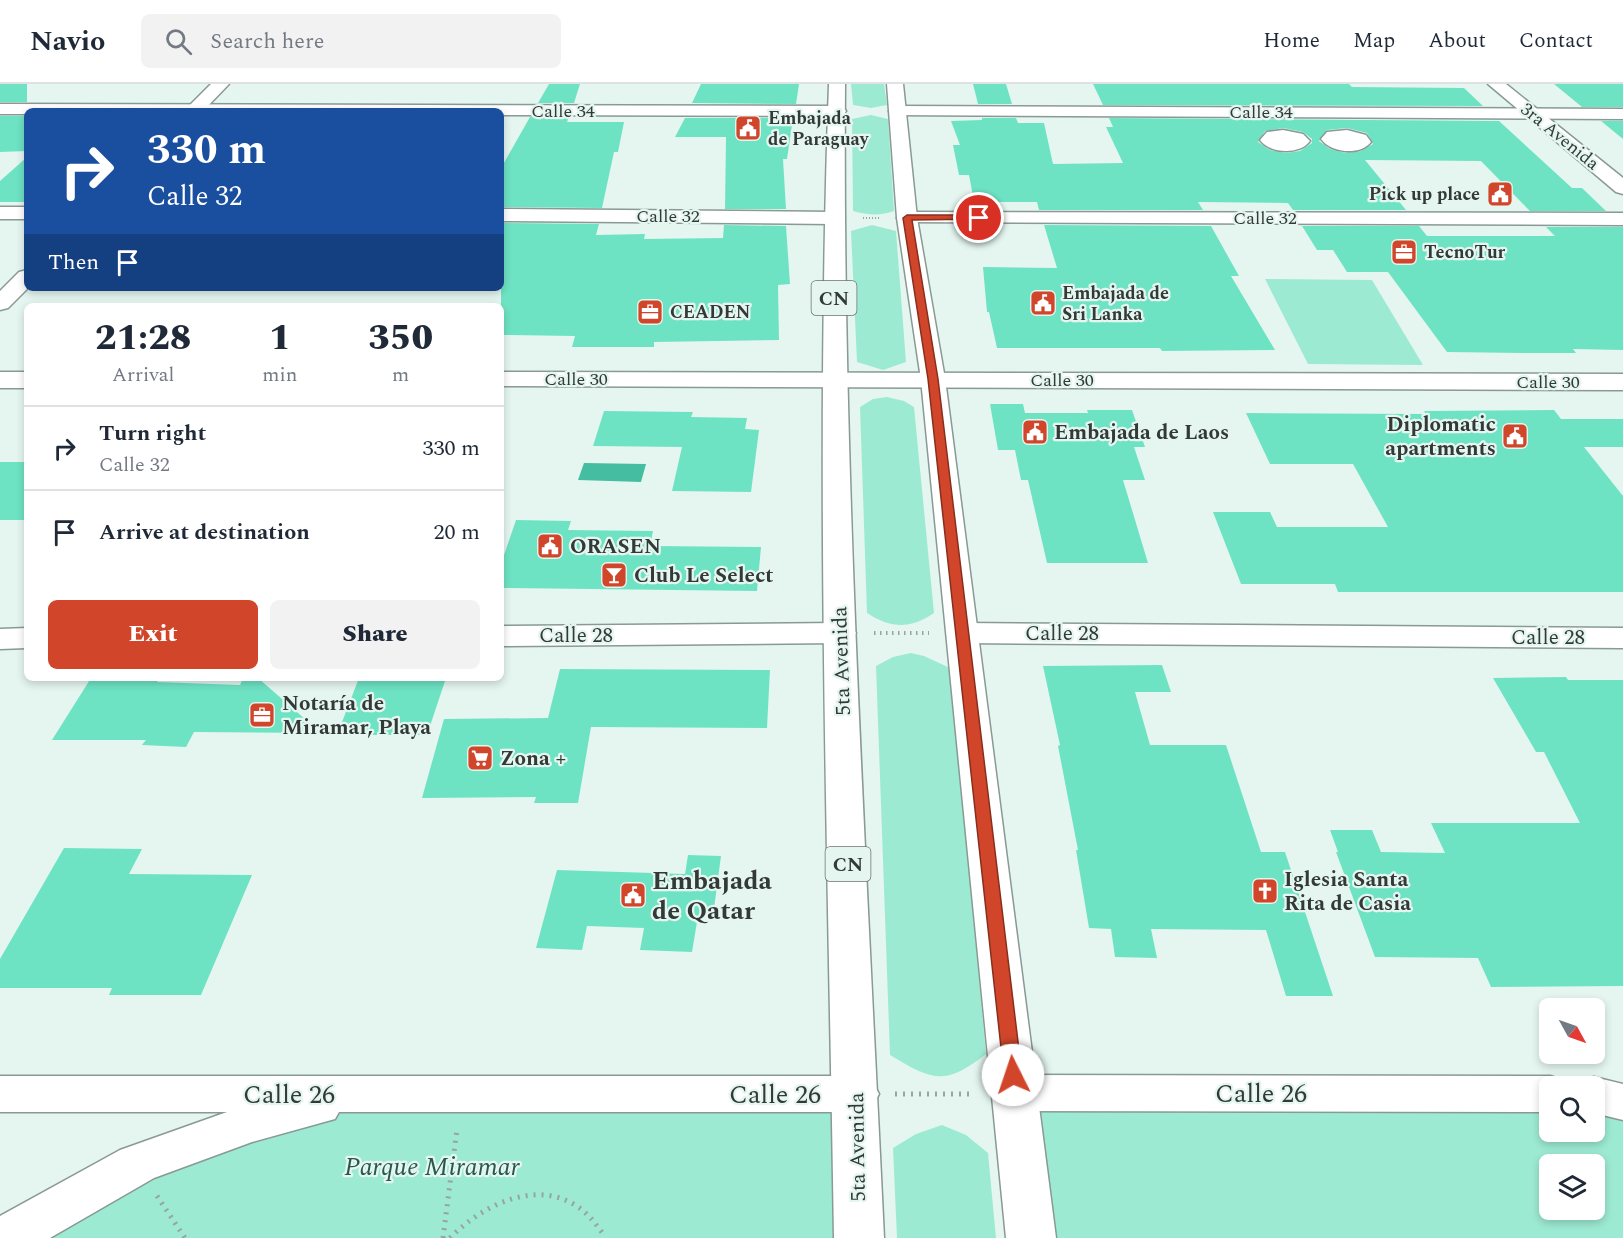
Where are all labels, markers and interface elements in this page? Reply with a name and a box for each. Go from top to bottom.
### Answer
search box [141,14,561,68]
text: Navio [30,20,105,63]
icon: search [162,25,195,58]
text: Search here [210,25,324,58]
text: Home [1263,25,1320,57]
text: Map [1353,25,1395,57]
text: About [1428,25,1486,57]
text: Contact [1519,25,1593,57]
street label: 3ra Avenida [1514,96,1605,177]
street label: Calle 34 [531,98,595,125]
street label: Calle 34 [1229,99,1293,126]
place label: Embajada de Paraguay [768,105,870,153]
public building icon: Embajada de Paraguay [733,113,763,143]
text: 330 m [147,119,266,182]
icon: right [48,132,126,210]
text: Calle 32 [147,176,242,218]
public building icon: Pick up place [1485,179,1515,209]
place label: Pick up place [1369,181,1480,208]
pin [953,192,1004,243]
icon: arrive [962,201,995,234]
street label: Calle 32 [636,203,700,230]
street label: Calle 32 [1233,205,1297,232]
office icon: TecnoTur [1389,237,1419,267]
place label: TecnoTur [1424,239,1506,266]
text: Then [48,246,99,279]
icon: arrive [111,246,144,279]
place label: Embajada de Sri Lanka [1062,280,1169,328]
road number: CN [812,281,856,315]
public building icon: Embajada de Sri Lanka [1028,288,1058,318]
office icon: CEADEN [635,297,665,327]
place label: CEADEN [670,299,750,326]
text: 21:28 [95,311,191,366]
text: 1 [269,311,291,366]
text: 350 [368,311,433,366]
text: Arrival [112,360,174,390]
text: min [262,360,297,390]
text: m [392,360,409,390]
street label: Calle 30 [544,366,608,393]
street label: Calle 30 [1030,367,1094,394]
street label: Calle 30 [1516,369,1580,396]
place label: Diplomatic apartments [1385,409,1496,465]
text: Turn right [99,417,206,450]
public building icon: Embajada de Laos [1020,417,1050,447]
place label: Embajada de Laos [1054,417,1229,449]
public building icon: Diplomatic apartments [1500,421,1530,451]
icon: right [48,432,81,465]
text: 330 m [423,432,480,465]
text: Calle 32 [99,450,170,480]
icon: arrive [48,516,81,549]
text: Arrive at destination [99,516,310,549]
text: 20 m [434,516,480,549]
public building icon: ORASEN [535,531,565,561]
place label: ORASEN [570,531,661,563]
bar icon: Club Le Select [599,560,629,590]
place label: Club Le Select [634,560,773,592]
button: Exit [48,600,258,669]
button: Share [270,600,480,669]
street label: 5ta Avenida [824,605,860,716]
street label: Calle 28 [1025,618,1099,650]
street label: Calle 28 [539,620,613,652]
street label: Calle 28 [1511,622,1585,654]
place label: Notaría de Miramar, Playa [282,688,431,744]
office icon: Notaría de Miramar, Playa [247,700,277,730]
supermarket icon: Zona + [465,743,495,773]
place label: Zona + [500,743,567,775]
road number: CN [826,847,870,881]
place label: Embajada de Qatar [652,861,773,931]
place label: Iglesia Santa Rita de Casia [1284,864,1411,920]
church icon: Iglesia Santa Rita de Casia [1250,876,1280,906]
public building icon: Embajada de Qatar [618,880,648,910]
north arrow [1539,998,1605,1064]
map controls [1539,998,1605,1220]
position arrow [981,1043,1045,1107]
street label: Calle 26 [1215,1074,1307,1114]
street label: Calle 26 [243,1075,335,1115]
street label: Calle 26 [729,1075,821,1115]
button: search [1539,1076,1605,1142]
street label: 5ta Avenida [841,1091,875,1202]
park label: Parque Miramar [344,1147,521,1187]
button: layers [1539,1154,1605,1220]

